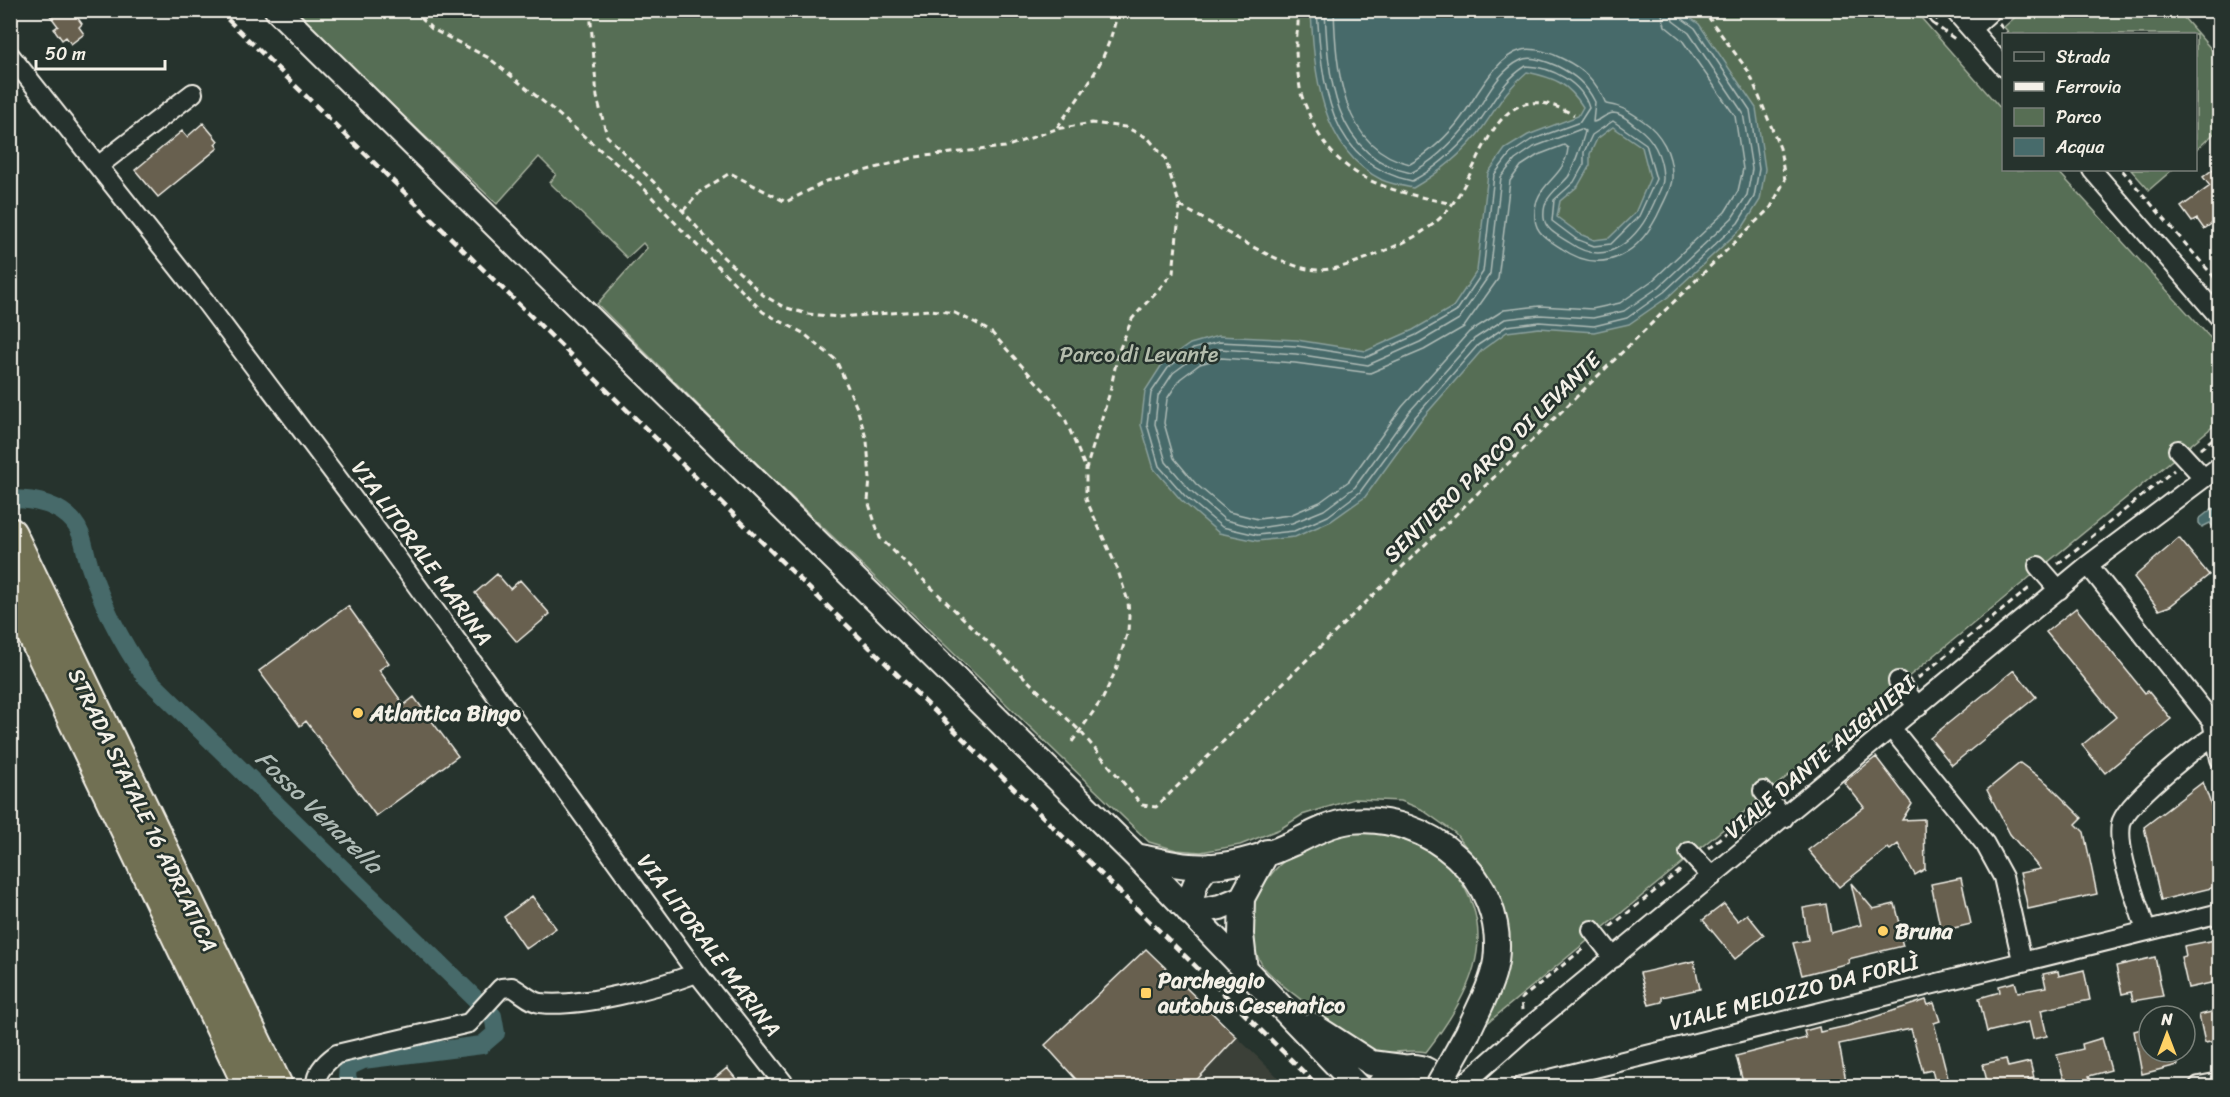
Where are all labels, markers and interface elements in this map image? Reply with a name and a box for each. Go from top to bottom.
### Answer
scale bar [36,33,165,71]
legend [2002,33,2197,171]
text: 50 m [45,38,86,70]
text: Strada [2056,41,2111,73]
text: Ferrovia [2056,71,2121,103]
text: Parco [2056,101,2101,133]
text: Acqua [2055,131,2105,163]
park label: Parco di Levante [1060,335,1219,374]
street label: SENTIERO PARCO DI LEVANTE [1374,341,1612,572]
street label: VIA LITORALE MARINA [341,452,503,654]
street label: STRADA STATALE 16 ADRIATICA [57,661,229,959]
street label: VIALE DANTE ALIGHIERI [1716,664,1925,849]
place label: Atlantica Bingo [369,694,522,733]
marker: Atlantica Bingo [351,706,365,720]
water label: Fosso Venarella [245,740,394,886]
street label: VIA LITORALE MARINA [627,845,791,1045]
place label: Bruna [1895,912,1954,951]
marker: Bruna [1876,924,1890,938]
street label: VIALE MELOZZO DA FORLÌ [1665,942,1924,1042]
place label: Parcheggio autobus Cesenatico [1157,961,1345,1025]
marker: Parcheggio autobus Cesenatico [1139,986,1153,1000]
north arrow [2137,1004,2197,1064]
text: N [2160,1005,2173,1034]

